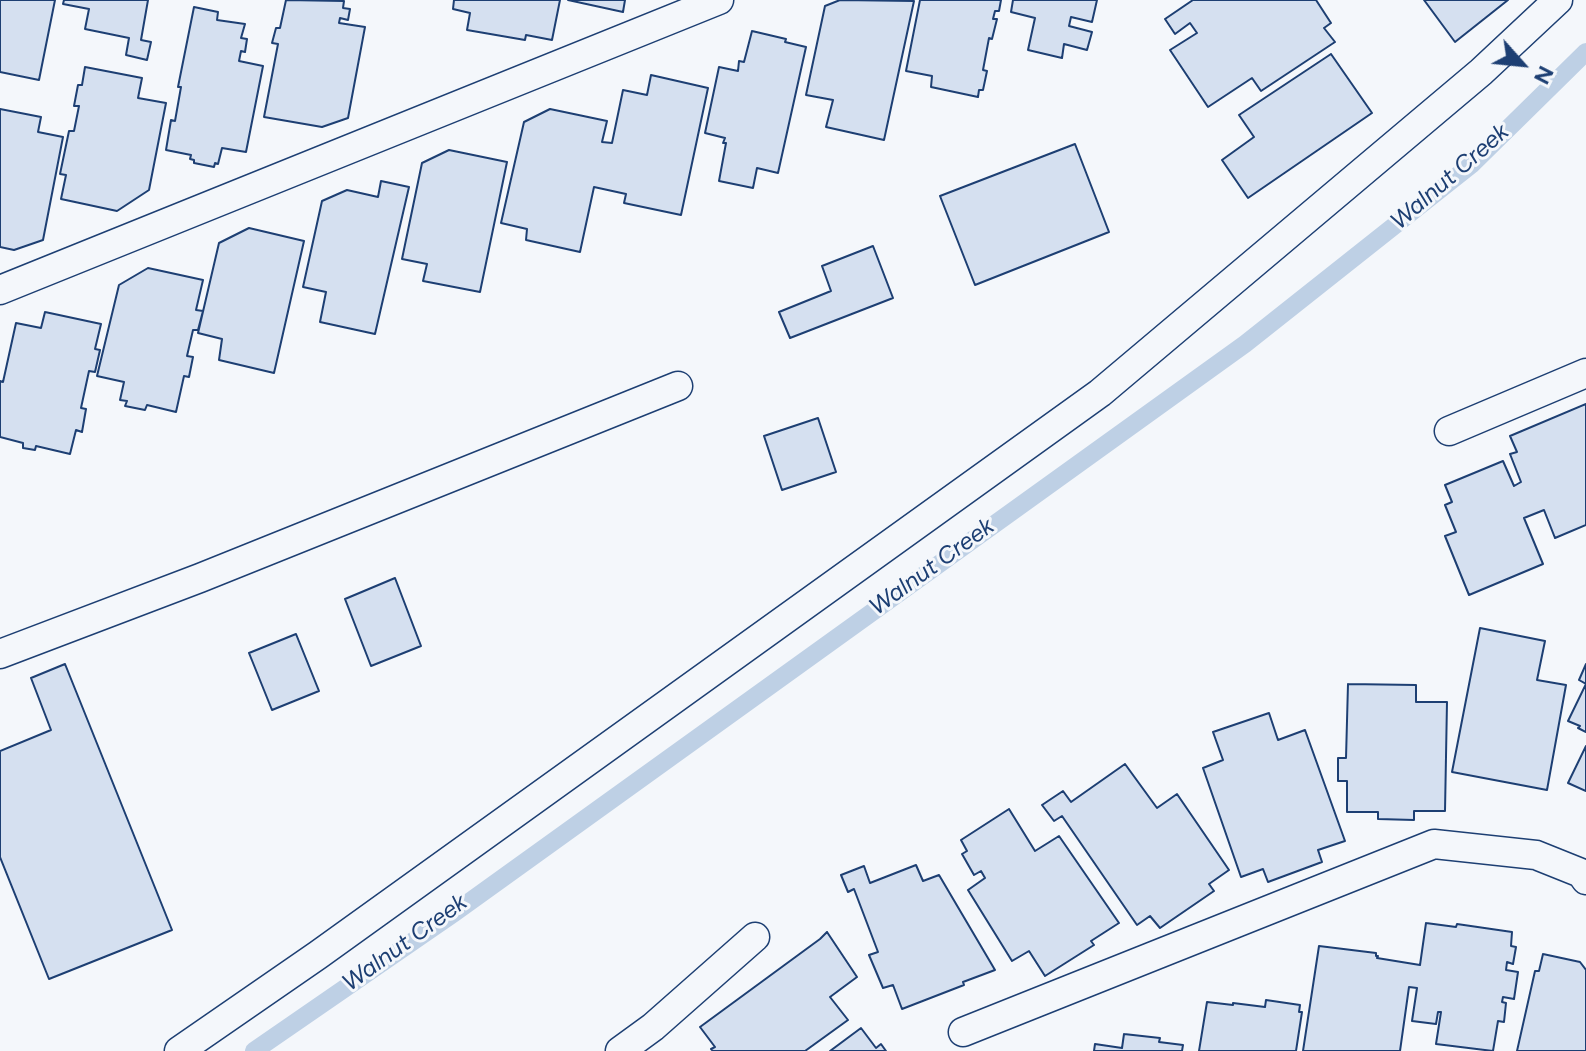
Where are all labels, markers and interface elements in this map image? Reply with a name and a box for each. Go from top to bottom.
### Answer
north arrow [1482,24,1562,104]
text: N [1528,61,1560,89]
water label: Walnut Creek [1385,118,1515,236]
water label: Walnut Creek [864,512,1000,622]
water label: Walnut Creek [337,888,473,998]

